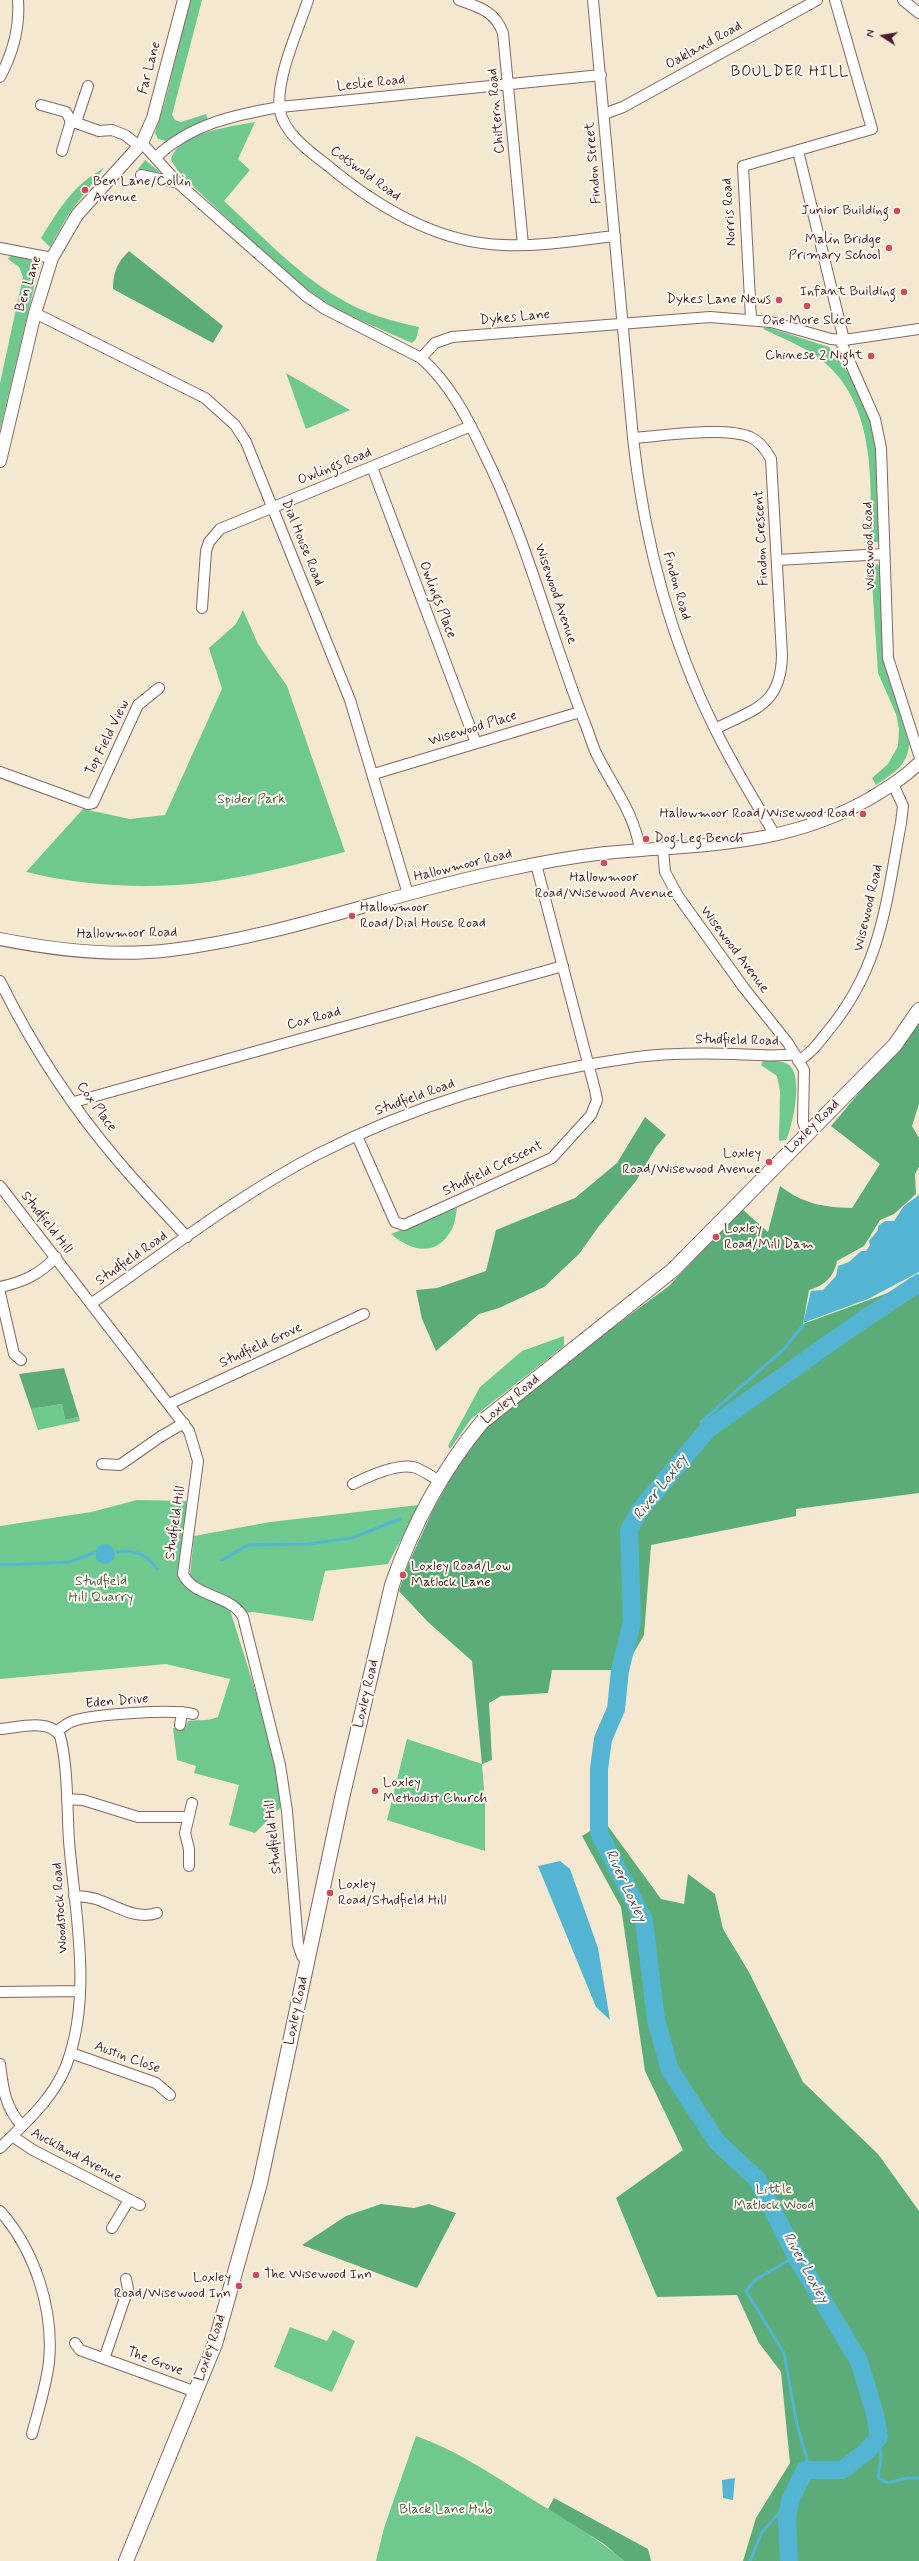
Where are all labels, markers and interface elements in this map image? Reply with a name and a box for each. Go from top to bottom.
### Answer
north arrow [863,16,903,56]
street label: Oakland Road [663,18,745,74]
text: N [864,28,879,39]
street label: Far Lane [135,40,165,96]
district label: BOULDER HILL [732,64,848,82]
street label: Chiltern Road [485,67,509,155]
street label: Leslie Road [336,72,406,96]
street label: Findon Street [582,121,606,205]
street label: Cotswold Road [326,143,404,205]
place label: Ben Lane/Collin Avenue [93,174,191,206]
street label: Norris Road [719,177,741,247]
marker: Ben Lane/Collin Avenue [80,185,90,195]
place label: Junior Building [801,203,889,219]
marker: Junior Building [892,206,902,216]
place label: Malin Bridge Primary School [789,232,881,264]
marker: Malin Bridge Primary School [884,243,894,253]
street label: Ben Lane [12,254,46,314]
place label: Infant Building [800,284,896,300]
marker: Infant Building [899,287,909,297]
place label: Dykes Lane News [666,292,771,308]
marker: Dykes Lane News [774,295,784,305]
marker: One More Slice [802,301,812,311]
street label: Dykes Lane [479,307,551,329]
place label: One More Slice [762,313,852,329]
place label: Chinese 2 Night [765,348,863,364]
marker: Chinese 2 Night [866,351,876,361]
street label: Owlings Road [296,445,374,489]
street label: Findon Crescent [751,490,773,586]
street label: Dial House Road [277,497,327,589]
street label: Wisewood Road [860,501,880,591]
street label: Wisewood Avenue [530,542,580,646]
street label: Findon Road [658,550,694,622]
street label: Owlings Place [415,559,459,641]
street label: Top Field View [83,698,133,778]
street label: Wisewood Place [427,708,519,750]
park label: Spider Park [217,792,285,808]
place label: Hallowmoor Road/Wisewood Road [660,806,855,822]
marker: Hallowmoor Road/Wisewood Road [858,809,868,819]
place label: Dog Leg Bench [654,831,743,847]
marker: Dog Leg Bench [641,834,651,844]
street label: Hallowmoor Road [412,846,514,886]
marker: Hallowmoor Road/Wisewood Avenue [599,858,609,868]
street label: Wisewood Road [851,863,887,953]
place label: Hallowmoor Road/Wisewood Avenue [535,870,673,902]
place label: Hallowmoor Road/Dial House Road [360,900,486,932]
street label: Wisewood Avenue [696,903,772,997]
marker: Hallowmoor Road/Dial House Road [347,911,357,921]
street label: Hallowmoor Road [77,925,177,943]
street label: Cox Road [285,1004,343,1034]
street label: Studfield Road [695,1032,779,1050]
street label: Studfield Road [373,1076,457,1120]
street label: Cox Place [72,1079,120,1135]
street label: Loxley Road [782,1096,844,1158]
street label: Studfield Crescent [440,1137,546,1201]
place label: Loxley Road/Wisewood Avenue [622,1146,761,1178]
marker: Loxley Road/Wisewood Avenue [764,1157,774,1167]
street label: Studfield Hill [17,1189,75,1257]
place label: Loxley Road/Mill Dam [724,1221,814,1254]
street label: Studfield Road [93,1228,171,1290]
marker: Loxley Road/Mill Dam [711,1232,721,1242]
street label: Studfield Grove [217,1320,305,1372]
street label: Loxley Road [479,1372,543,1428]
water label: River Loxley [630,1452,692,1524]
street label: Studfield Hill [163,1485,189,1561]
place label: Loxley Road/Low Matlock Lane [411,1559,511,1592]
marker: Loxley Road/Low Matlock Lane [398,1570,408,1580]
park label: Studfield Hill Quarry [69,1574,133,1606]
street label: Loxley Road [351,1658,383,1730]
street label: Eden Drive [85,1691,149,1713]
place label: Loxley Methodist Church [383,1775,487,1808]
marker: Loxley Methodist Church [370,1786,380,1796]
street label: Studfield Hill [262,1799,286,1875]
water label: River Loxley [600,1847,650,1925]
street label: Woodstock Road [49,1862,73,1954]
place label: Loxley Road/Studfield Hill [338,1877,446,1910]
marker: Loxley Road/Studfield Hill [325,1888,335,1898]
street label: Loxley Road [282,1975,312,2047]
street label: Austin Close [92,2038,162,2078]
street label: Auckland Avenue [28,2125,124,2187]
park label: Little Matlock Wood [734,2182,814,2214]
water label: River Loxley [778,2230,832,2306]
place label: The Wisewood Inn [264,2267,372,2283]
place label: Loxley Road/Wisewood Inn [114,2270,231,2302]
marker: The Wisewood Inn [251,2270,261,2280]
marker: Loxley Road/Wisewood Inn [234,2281,244,2291]
street label: Loxley Road [192,2312,230,2384]
street label: The Grove [125,2344,185,2380]
park label: Black Lane Hub [399,2502,493,2518]

